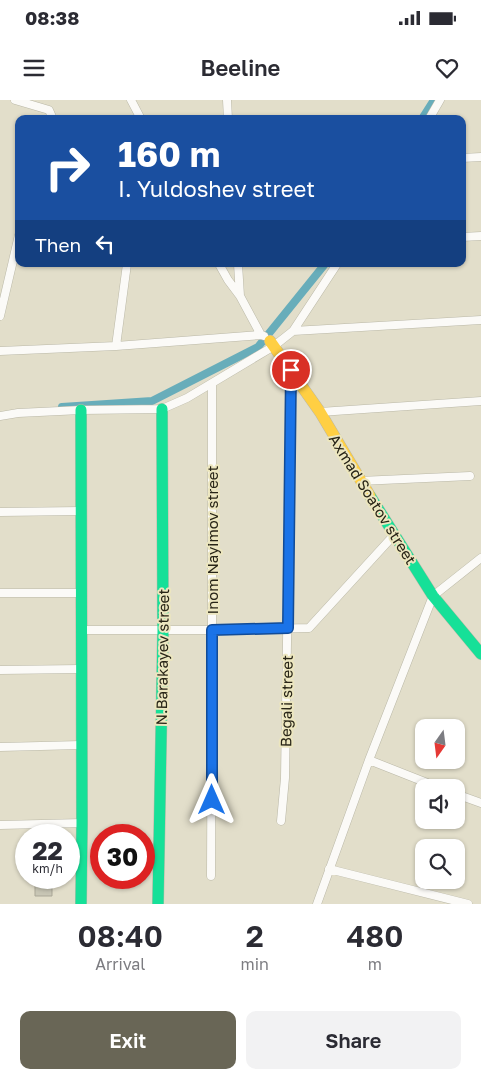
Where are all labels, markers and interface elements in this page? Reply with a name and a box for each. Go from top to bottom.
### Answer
text: 08:38 [25,6,79,29]
icon: menu [20,54,48,82]
text: Beeline [201,54,280,81]
icon: heart [433,54,461,82]
text: 160 m [118,133,220,175]
icon: right [35,135,100,200]
text: I. Yuldoshev street [118,175,315,202]
icon: left [91,230,119,258]
text: Then [35,233,81,256]
pin [270,349,312,391]
icon: arrive [277,356,305,384]
street label: Axmad Soatov street [326,431,420,567]
street label: Inom Nayimov street [203,465,221,615]
street label: N.Barakayev street [152,588,172,726]
street label: Begali street [276,655,296,747]
north arrow [415,719,465,769]
map controls [415,719,465,889]
position arrow [185,773,237,825]
button: sound [415,779,465,829]
speed limit sign: 30 [90,824,155,889]
text: 22 [32,835,63,866]
button: search [415,839,465,889]
text: km/h [32,861,63,876]
text: 08:40 [78,918,163,954]
text: 2 [246,918,264,954]
text: 480 [346,918,403,954]
text: Arrival [95,954,145,974]
text: min [241,954,269,974]
text: m [368,954,382,974]
button: Exit [20,1011,236,1069]
button: Share [246,1011,461,1069]

